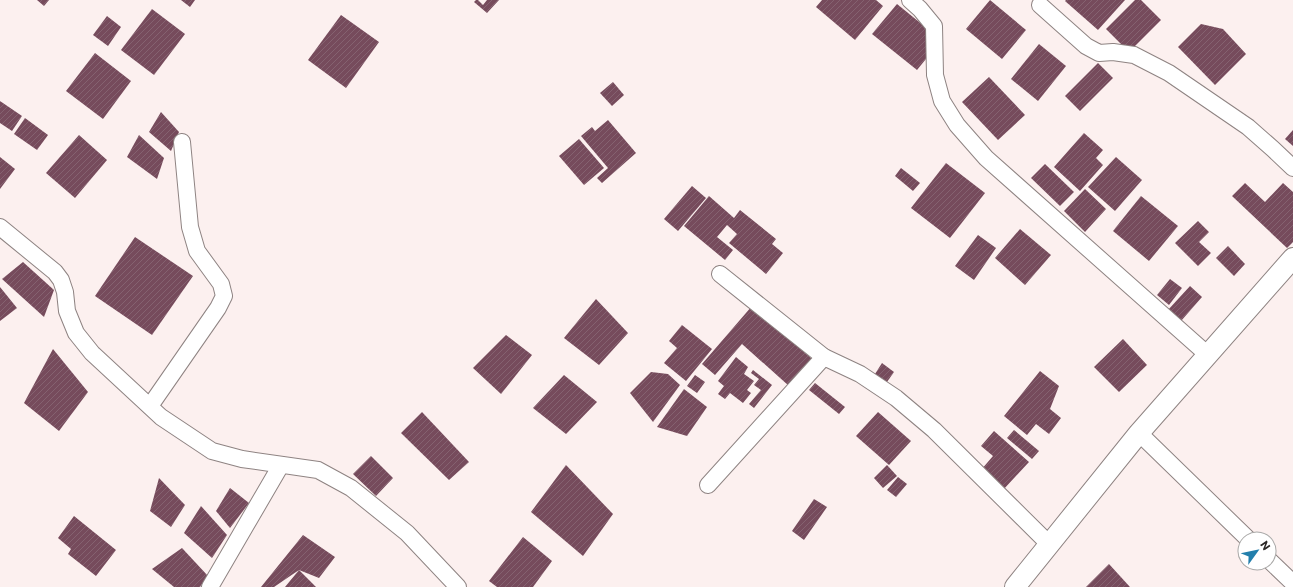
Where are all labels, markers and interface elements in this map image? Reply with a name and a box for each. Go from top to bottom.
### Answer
north arrow [1237,531,1277,571]
text: N [1258,538,1274,552]

